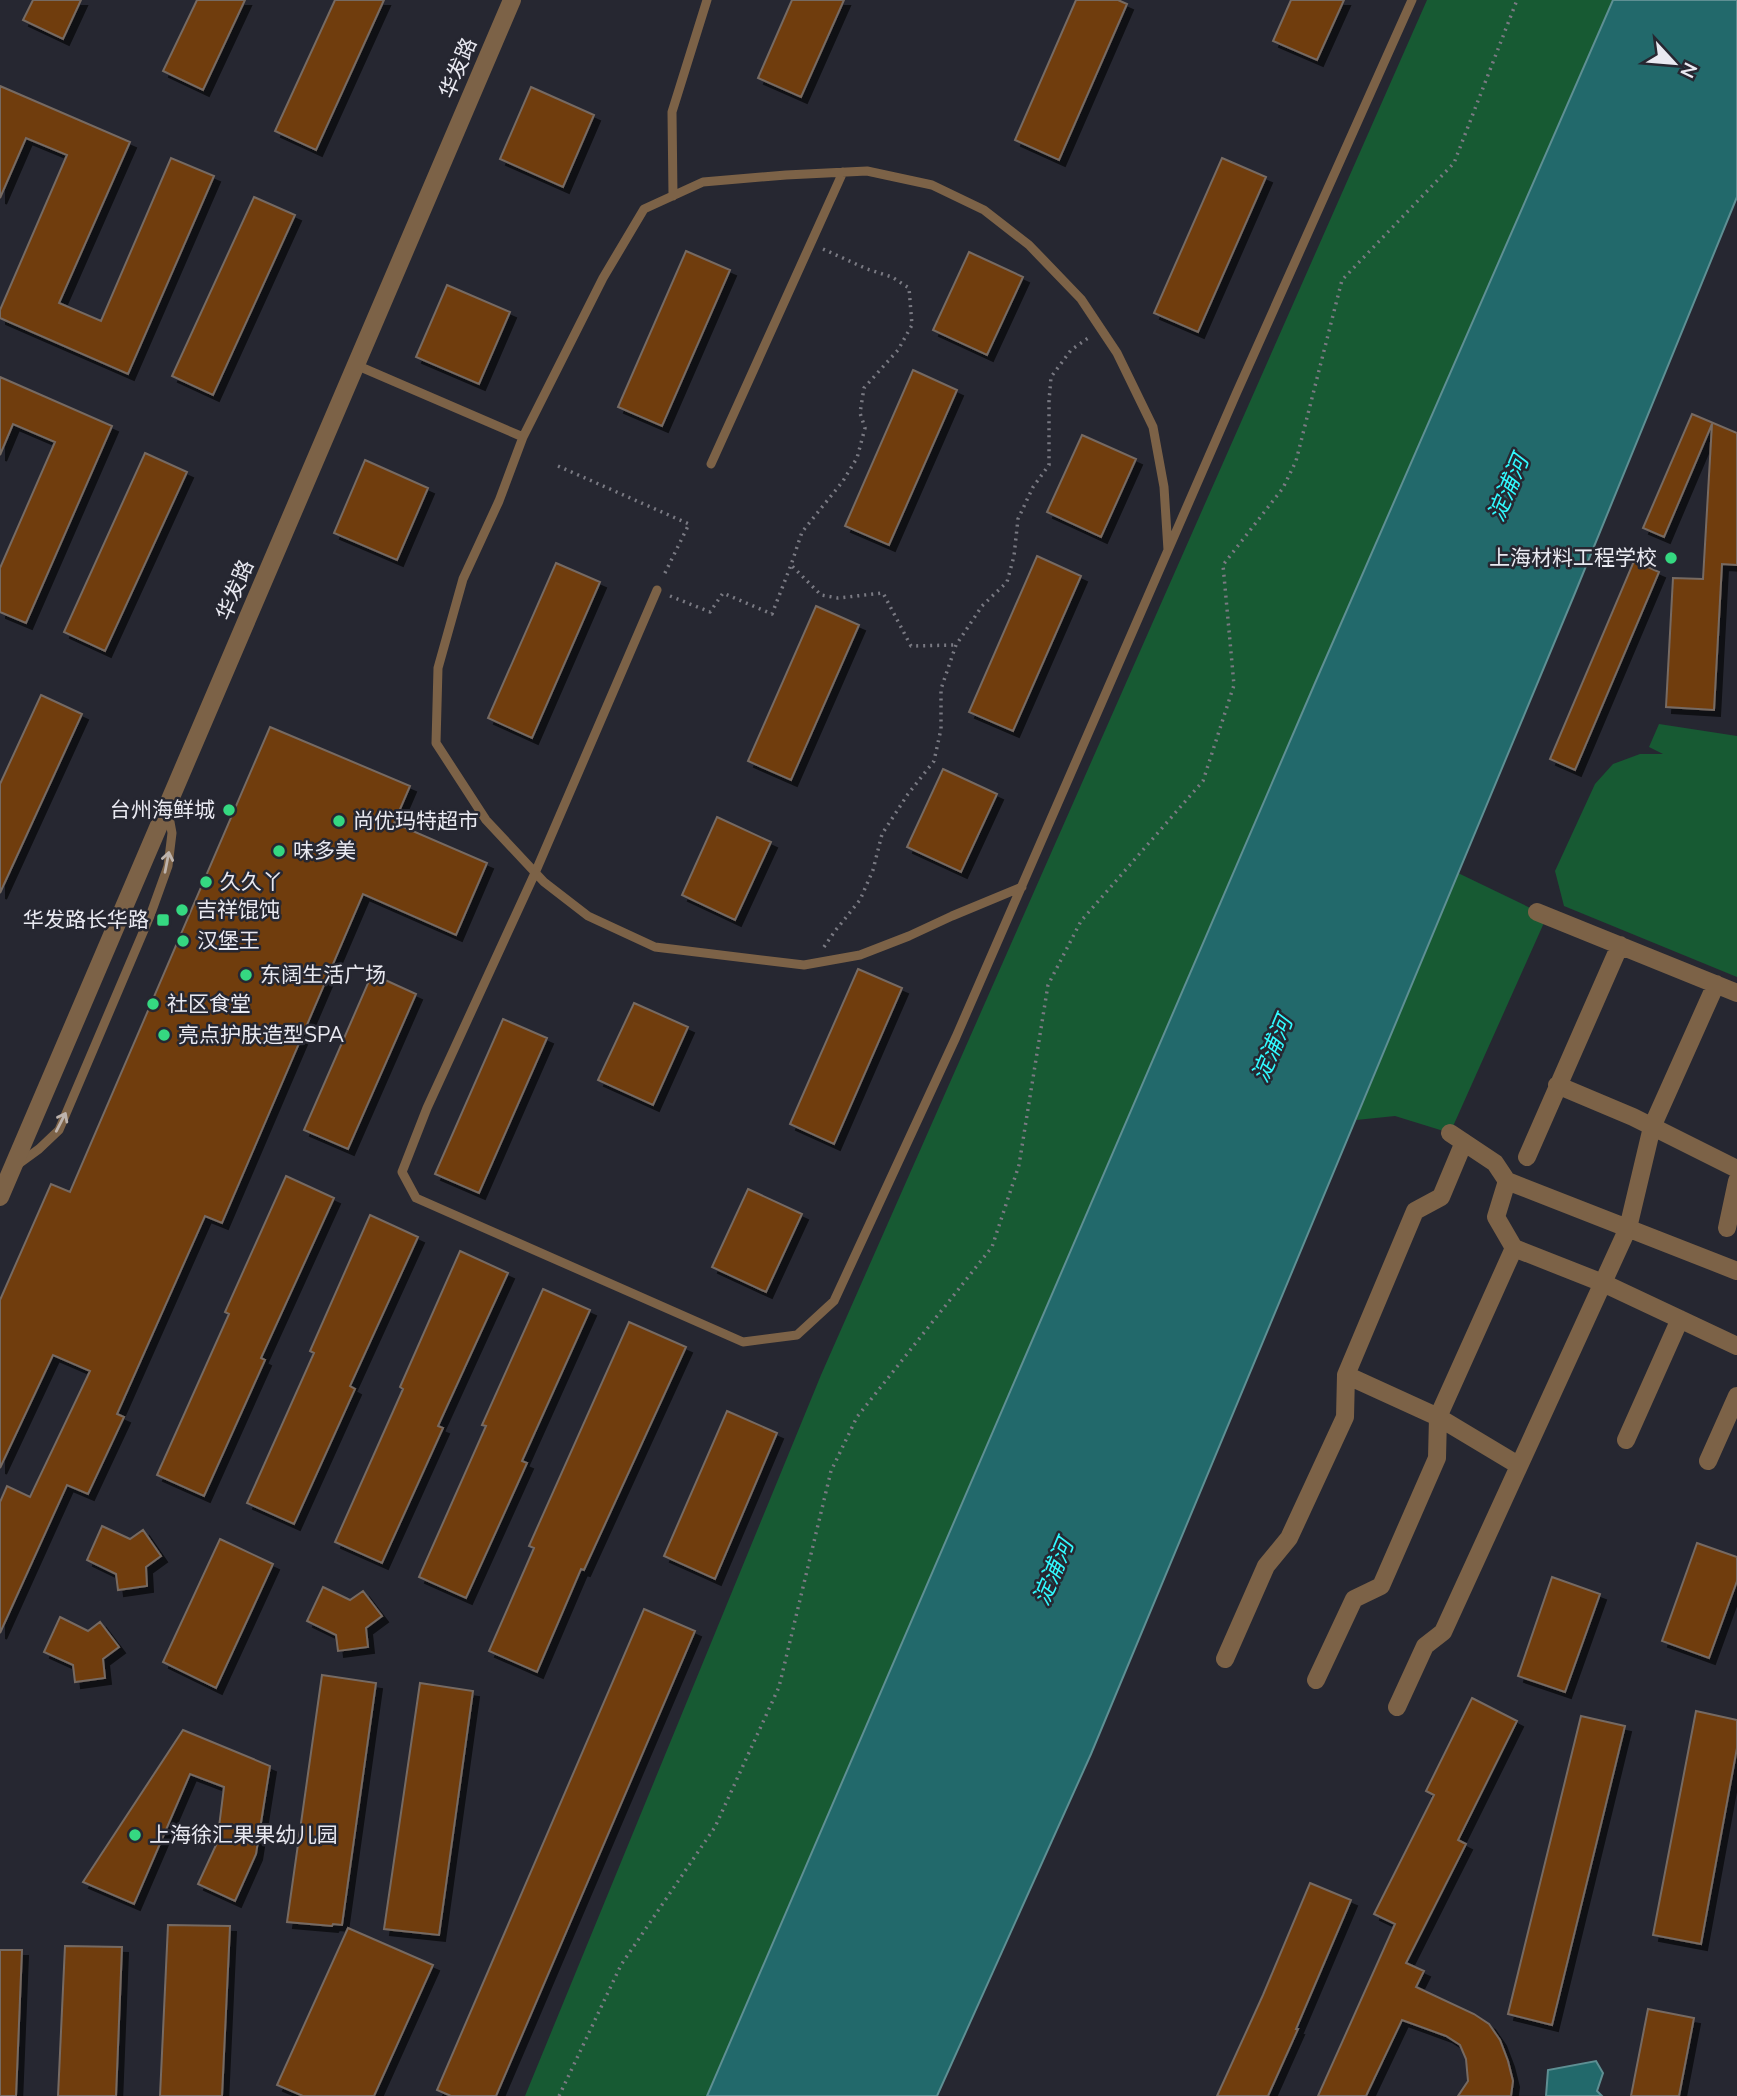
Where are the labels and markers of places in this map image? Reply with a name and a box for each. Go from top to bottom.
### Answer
place label: 上海材料工程学校 [1489,544,1657,572]
marker: 上海材料工程学校 [1663,550,1679,566]
place label: 台州海鲜城 [110,796,215,824]
marker: 台州海鲜城 [221,802,237,818]
place label: 尚优玛特超市 [353,807,479,835]
marker: 尚优玛特超市 [331,813,347,829]
place label: 味多美 [293,837,356,865]
marker: 味多美 [271,843,287,859]
place label: 久久丫 [220,868,283,896]
marker: 久久丫 [198,874,214,890]
place label: 吉祥馄饨 [196,896,280,924]
marker: 吉祥馄饨 [174,902,190,918]
place label: 华发路长华路 [23,906,149,934]
marker: 华发路长华路 [155,912,171,928]
place label: 汉堡王 [197,927,260,955]
marker: 汉堡王 [175,933,191,949]
place label: 东阔生活广场 [260,961,386,989]
marker: 东阔生活广场 [238,967,254,983]
place label: 社区食堂 [167,990,251,1018]
marker: 社区食堂 [145,996,161,1012]
place label: 亮点护肤造型SPA [178,1021,344,1049]
marker: 亮点护肤造型SPA [156,1027,172,1043]
place label: 上海徐汇果果幼儿园 [149,1821,338,1849]
marker: 上海徐汇果果幼儿园 [127,1827,143,1843]

